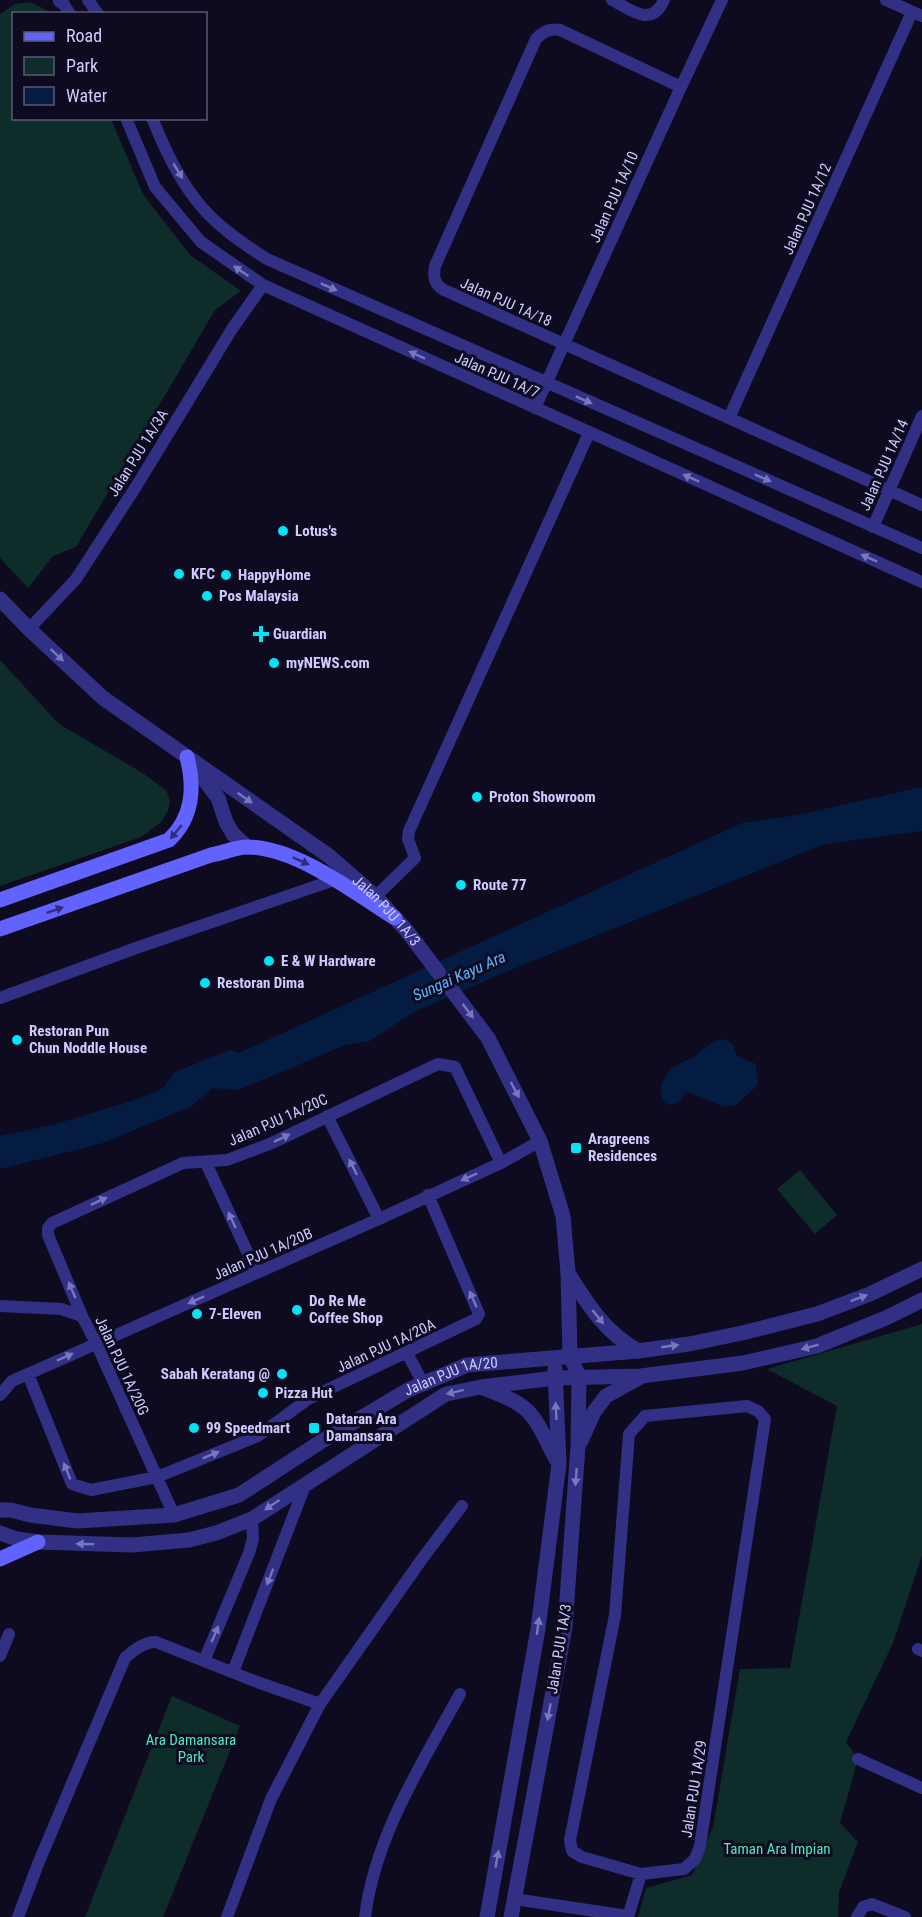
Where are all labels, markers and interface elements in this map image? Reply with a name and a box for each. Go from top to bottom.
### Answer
legend [12,12,207,120]
text: Road [66,25,102,46]
text: Park [66,55,98,76]
text: Water [66,85,108,106]
street label: Jalan PJU 1A/10 [586,148,642,246]
street label: Jalan PJU 1A/12 [779,160,835,258]
one-way arrow [172,163,183,179]
one-way arrow [233,266,249,277]
street label: Jalan PJU 1A/18 [457,274,555,330]
one-way arrow [320,282,338,292]
street label: Jalan PJU 1A/7 [452,348,542,402]
one-way arrow [409,350,426,359]
one-way arrow [575,396,593,405]
street label: Jalan PJU 1A/3A [104,406,172,500]
street label: Jalan PJU 1A/14 [856,416,912,514]
one-way arrow [681,473,699,483]
one-way arrow [754,474,771,483]
place label: Lotus's [295,522,337,540]
marker: Lotus's [276,524,290,538]
one-way arrow [860,553,877,562]
place label: KFC [191,565,215,583]
place label: HappyHome [238,566,311,584]
marker: KFC [172,567,186,581]
marker: HappyHome [219,568,233,582]
place label: Pos Malaysia [219,587,299,605]
marker: Pos Malaysia [200,589,214,603]
place label: Guardian [273,625,327,643]
marker: Guardian [254,627,268,641]
one-way arrow [49,648,64,662]
place label: myNEWS.com [286,654,370,672]
marker: myNEWS.com [267,656,281,670]
place label: Proton Showroom [489,788,596,806]
marker: Proton Showroom [470,790,484,804]
one-way arrow [237,792,253,804]
one-way arrow [169,824,182,840]
one-way arrow [293,856,311,866]
street label: Jalan PJU 1A/3 [349,872,424,950]
place label: Route 77 [473,876,527,894]
marker: Route 77 [454,878,468,892]
one-way arrow [46,904,64,914]
water label: Sungai Kayu Ara [410,947,508,1005]
place label: E & W Hardware [281,952,376,970]
marker: E & W Hardware [262,954,276,968]
place label: Restoran Dima [217,974,304,992]
marker: Restoran Dima [198,976,212,990]
one-way arrow [461,1003,474,1019]
place label: Restoran Pun Chun Noddle House [29,1022,147,1057]
marker: Restoran Pun Chun Noddle House [10,1033,24,1047]
one-way arrow [510,1081,520,1099]
street label: Jalan PJU 1A/20C [226,1090,330,1150]
place label: Aragreens Residences [588,1130,657,1165]
one-way arrow [273,1134,290,1143]
marker: Aragreens Residences [569,1141,583,1155]
one-way arrow [348,1159,357,1176]
one-way arrow [461,1172,478,1181]
one-way arrow [91,1197,108,1206]
one-way arrow [228,1211,237,1228]
street label: Jalan PJU 1A/20B [211,1224,315,1284]
one-way arrow [66,1281,76,1299]
one-way arrow [468,1291,477,1308]
place label: Do Re Me Coffee Shop [309,1292,383,1327]
one-way arrow [850,1293,868,1303]
one-way arrow [187,1295,204,1304]
marker: Do Re Me Coffee Shop [290,1303,304,1317]
place label: 7-Eleven [209,1305,261,1323]
marker: 7-Eleven [190,1307,204,1321]
one-way arrow [591,1309,604,1325]
street label: Jalan PJU 1A/20G [91,1314,153,1418]
street label: Jalan PJU 1A/20A [334,1315,439,1377]
one-way arrow [661,1342,680,1351]
one-way arrow [801,1343,819,1352]
one-way arrow [56,1353,73,1362]
street label: Jalan PJU 1A/20 [401,1354,498,1400]
place label: Sabah Keratang @ [161,1365,270,1383]
marker: Sabah Keratang @ [275,1367,289,1381]
place label: Pizza Hut [275,1384,333,1402]
marker: Pizza Hut [256,1386,270,1400]
one-way arrow [446,1388,465,1398]
one-way arrow [552,1402,561,1421]
place label: Dataran Ara Damansara [326,1410,397,1445]
place label: 99 Speedmart [206,1419,290,1437]
marker: 99 Speedmart [187,1421,201,1435]
marker: Dataran Ara Damansara [307,1421,321,1435]
one-way arrow [202,1450,220,1460]
one-way arrow [62,1461,72,1479]
one-way arrow [571,1468,581,1487]
one-way arrow [264,1500,280,1511]
one-way arrow [75,1539,94,1548]
one-way arrow [265,1568,275,1586]
street label: Jalan PJU 1A/3 [543,1603,575,1695]
one-way arrow [534,1616,543,1635]
one-way arrow [210,1625,220,1643]
one-way arrow [544,1703,553,1722]
park label: Ara Damansara Park [146,1731,236,1766]
street label: Jalan PJU 1A/29 [677,1739,711,1839]
park label: Taman Ara Impian [723,1840,831,1858]
one-way arrow [493,1850,502,1869]

